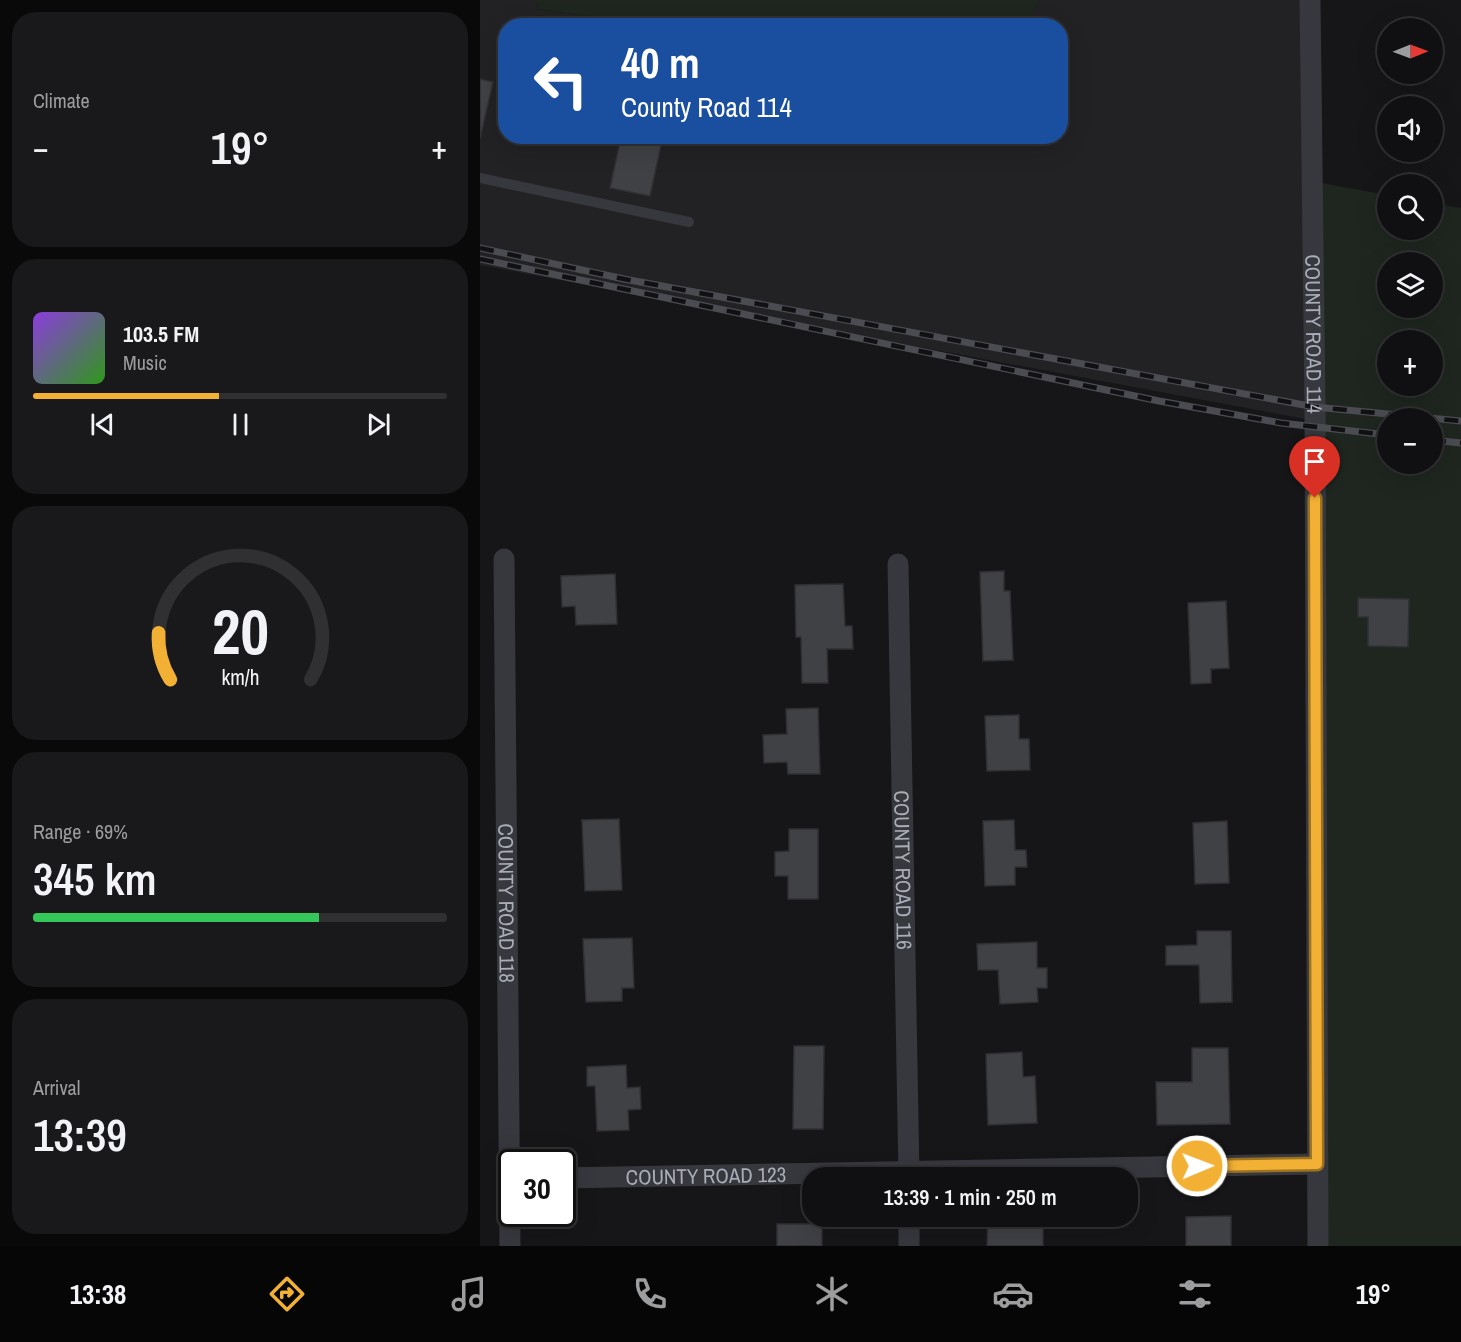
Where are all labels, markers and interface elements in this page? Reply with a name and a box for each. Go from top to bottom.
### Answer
north arrow [1377,18,1443,84]
map controls [1377,18,1443,474]
text: 40 m [621,35,700,91]
icon: left [522,42,600,120]
text: Climate [33,87,90,114]
text: County Road 114 [621,89,792,125]
button: sound [1377,96,1443,162]
text: 19° [210,117,270,178]
text: − [33,125,49,169]
text: + [431,125,447,169]
button: search [1377,174,1443,240]
button: layers [1377,252,1443,318]
street label: COUNTY ROAD 114 [1299,254,1330,414]
text: 103.5 FM [123,319,199,349]
button: + [1377,330,1443,396]
text: Music [123,349,167,376]
icon: previous [86,408,119,441]
icon: pause [224,408,257,441]
icon: next [362,408,395,441]
button: − [1377,408,1443,474]
pin [1289,436,1340,498]
icon: arrive [1298,445,1331,478]
text: 20 [212,589,268,673]
text: km/h [221,663,259,692]
street label: COUNTY ROAD 116 [888,790,919,950]
text: Range · 69% [33,818,128,845]
street label: COUNTY ROAD 118 [492,823,522,983]
text: 345 km [33,848,157,909]
text: Arrival [33,1074,80,1101]
text: 13:39 [33,1104,127,1165]
position arrow [1165,1134,1229,1198]
speed limit sign: 30 [498,1149,576,1227]
street label: COUNTY ROAD 123 [625,1159,787,1191]
text: 13:39 · 1 min · 250 m [883,1182,1057,1212]
icon: directions [266,1273,308,1315]
icon: music [448,1273,490,1315]
icon: phone [629,1273,671,1315]
icon: climate [811,1273,853,1315]
icon: car [992,1273,1034,1315]
icon: filters [1174,1273,1216,1315]
text: 13:38 [70,1276,126,1312]
text: 19° [1356,1276,1391,1312]

